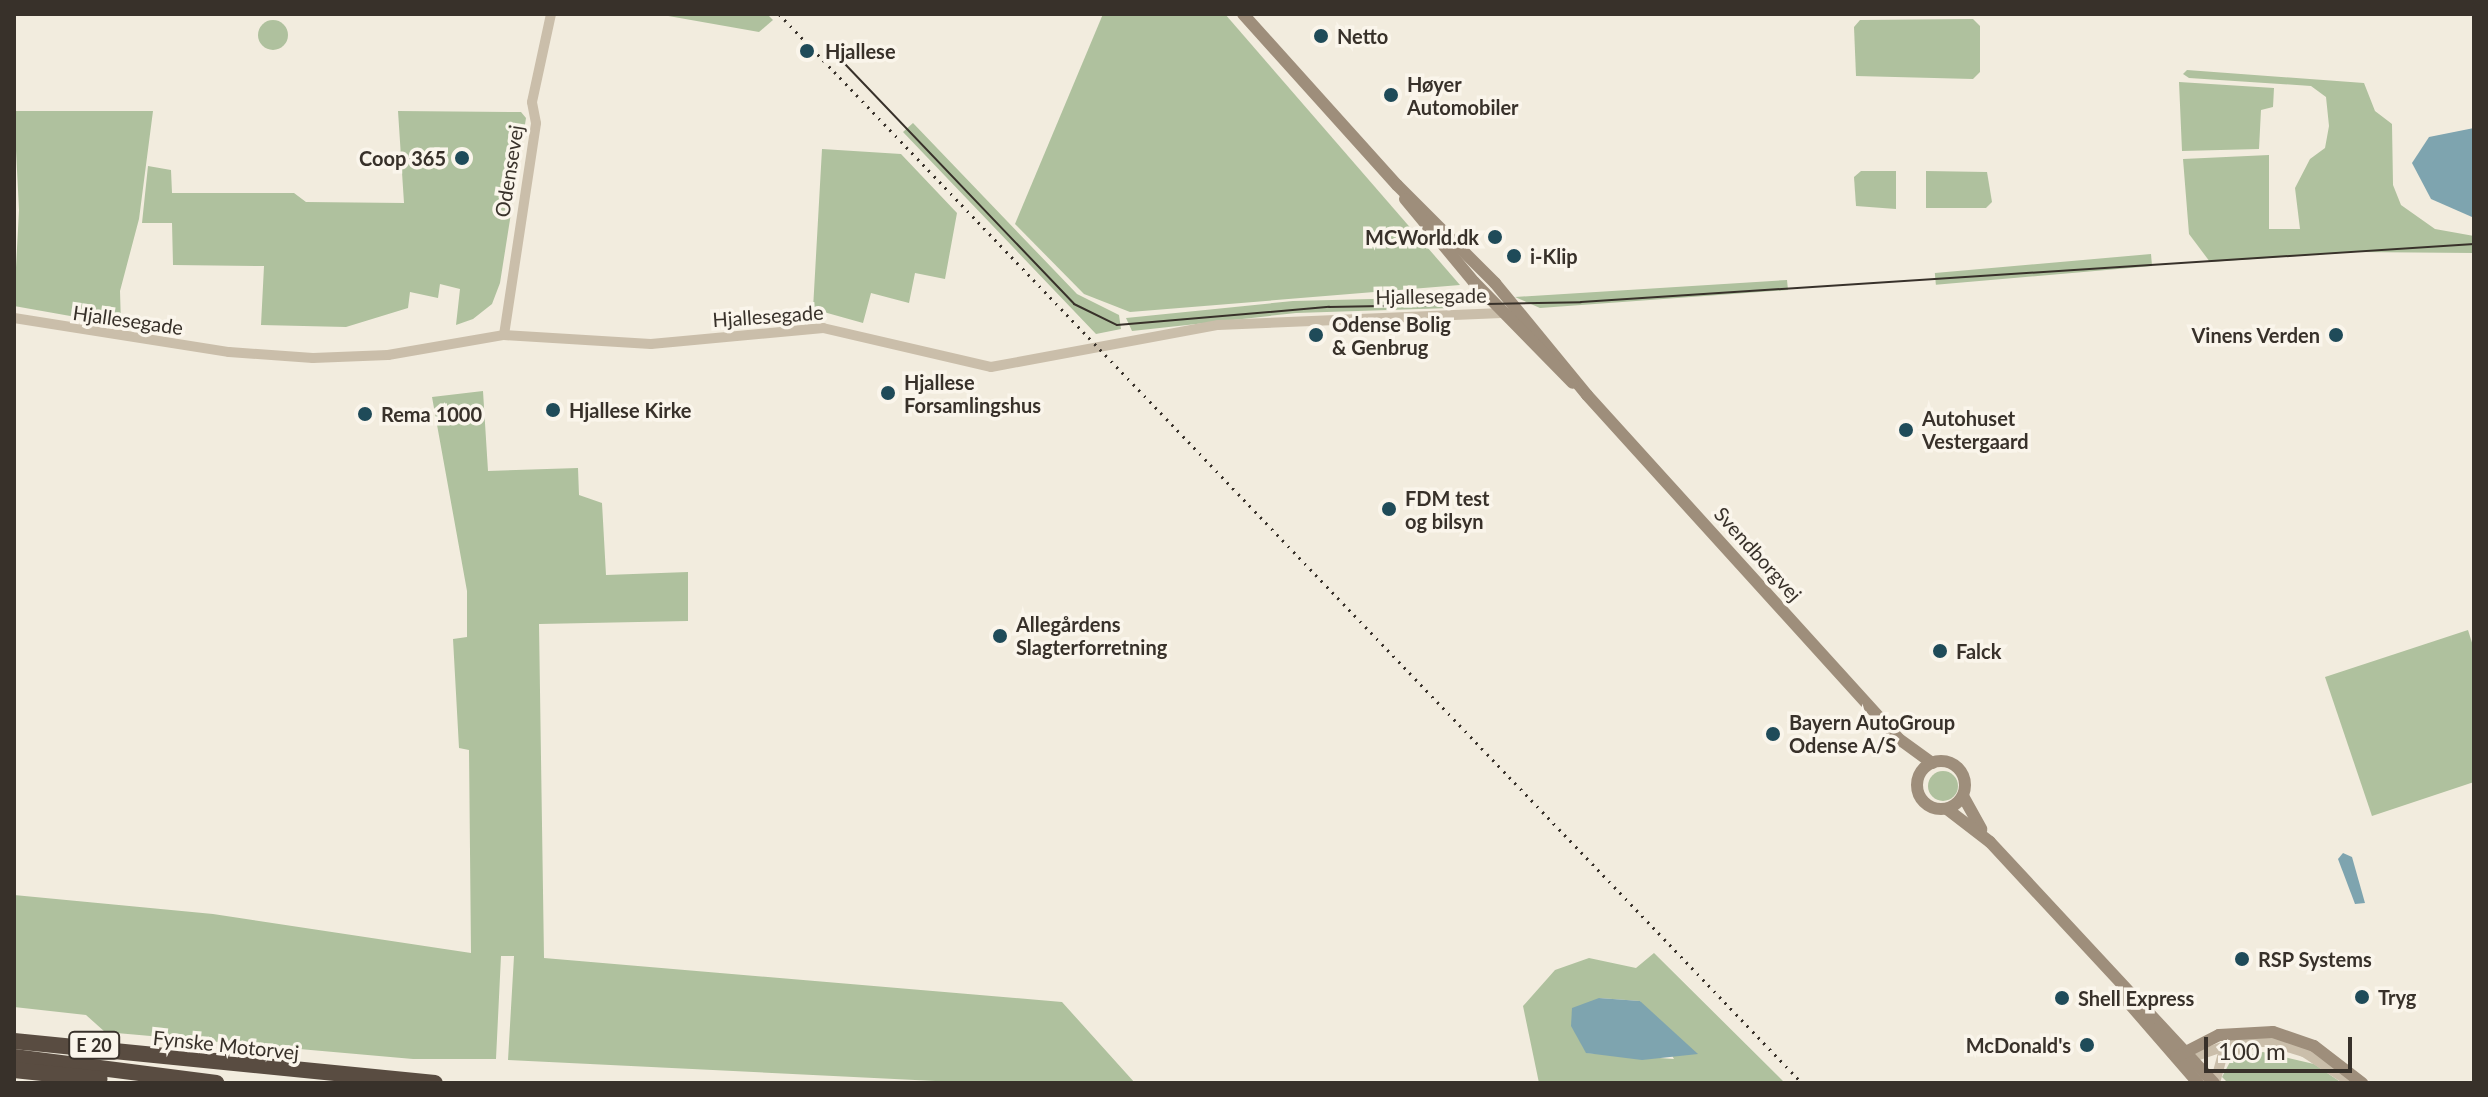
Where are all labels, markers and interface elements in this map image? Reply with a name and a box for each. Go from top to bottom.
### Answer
place label: Netto [1337,24,1388,48]
marker: Netto [1312,27,1330,45]
place label: Hjallese [825,39,896,63]
marker: Hjallese [796,40,818,62]
place label: Høyer Automobiler [1407,72,1519,119]
marker: Høyer Automobiler [1382,86,1400,104]
street label: Odensevej [490,123,528,219]
place label: Coop 365 [359,146,446,170]
marker: Coop 365 [453,149,471,167]
place label: MCWorld.dk [1365,225,1479,249]
marker: MCWorld.dk [1486,228,1504,246]
place label: i-Klip [1530,244,1578,268]
marker: i-Klip [1505,247,1523,265]
street label: Hjallesegade [1375,283,1487,309]
street label: Hjallesegade [71,300,185,340]
street label: Hjallesegade [712,300,824,332]
place label: Odense Bolig & Genbrug [1332,312,1451,359]
place label: Vinens Verden [2191,323,2320,347]
marker: Odense Bolig & Genbrug [1307,326,1325,344]
marker: Vinens Verden [2327,326,2345,344]
place label: Hjallese Forsamlingshus [904,370,1041,417]
marker: Hjallese Forsamlingshus [879,384,897,402]
place label: Hjallese Kirke [569,398,692,422]
marker: Hjallese Kirke [544,401,562,419]
place label: Rema 1000 [381,402,482,426]
marker: Rema 1000 [356,405,374,423]
place label: Autohuset Vestergaard [1922,406,2029,453]
marker: Autohuset Vestergaard [1897,421,1915,439]
place label: FDM test og bilsyn [1405,486,1490,533]
marker: FDM test og bilsyn [1380,500,1398,518]
street label: Svendborgvej [1709,502,1807,606]
place label: Allegårdens Slagterforretning [1016,612,1167,659]
marker: Allegårdens Slagterforretning [991,627,1009,645]
place label: Falck [1956,639,2001,663]
marker: Falck [1931,642,1949,660]
place label: Bayern AutoGroup Odense A/S [1789,710,1956,757]
marker: Bayern AutoGroup Odense A/S [1764,725,1782,743]
place label: RSP Systems [2258,947,2372,971]
marker: RSP Systems [2233,950,2251,968]
place label: Tryg [2378,985,2416,1009]
place label: Shell Express [2078,986,2194,1010]
marker: Tryg [2353,988,2371,1006]
marker: Shell Express [2053,989,2071,1007]
scale bar [2208,1021,2356,1071]
street label: Fynske Motorvej [152,1025,300,1065]
road number: E 20 [68,1031,120,1059]
place label: McDonald's [1966,1033,2071,1057]
marker: McDonald's [2078,1036,2096,1054]
text: 100 m [2218,1036,2286,1065]

